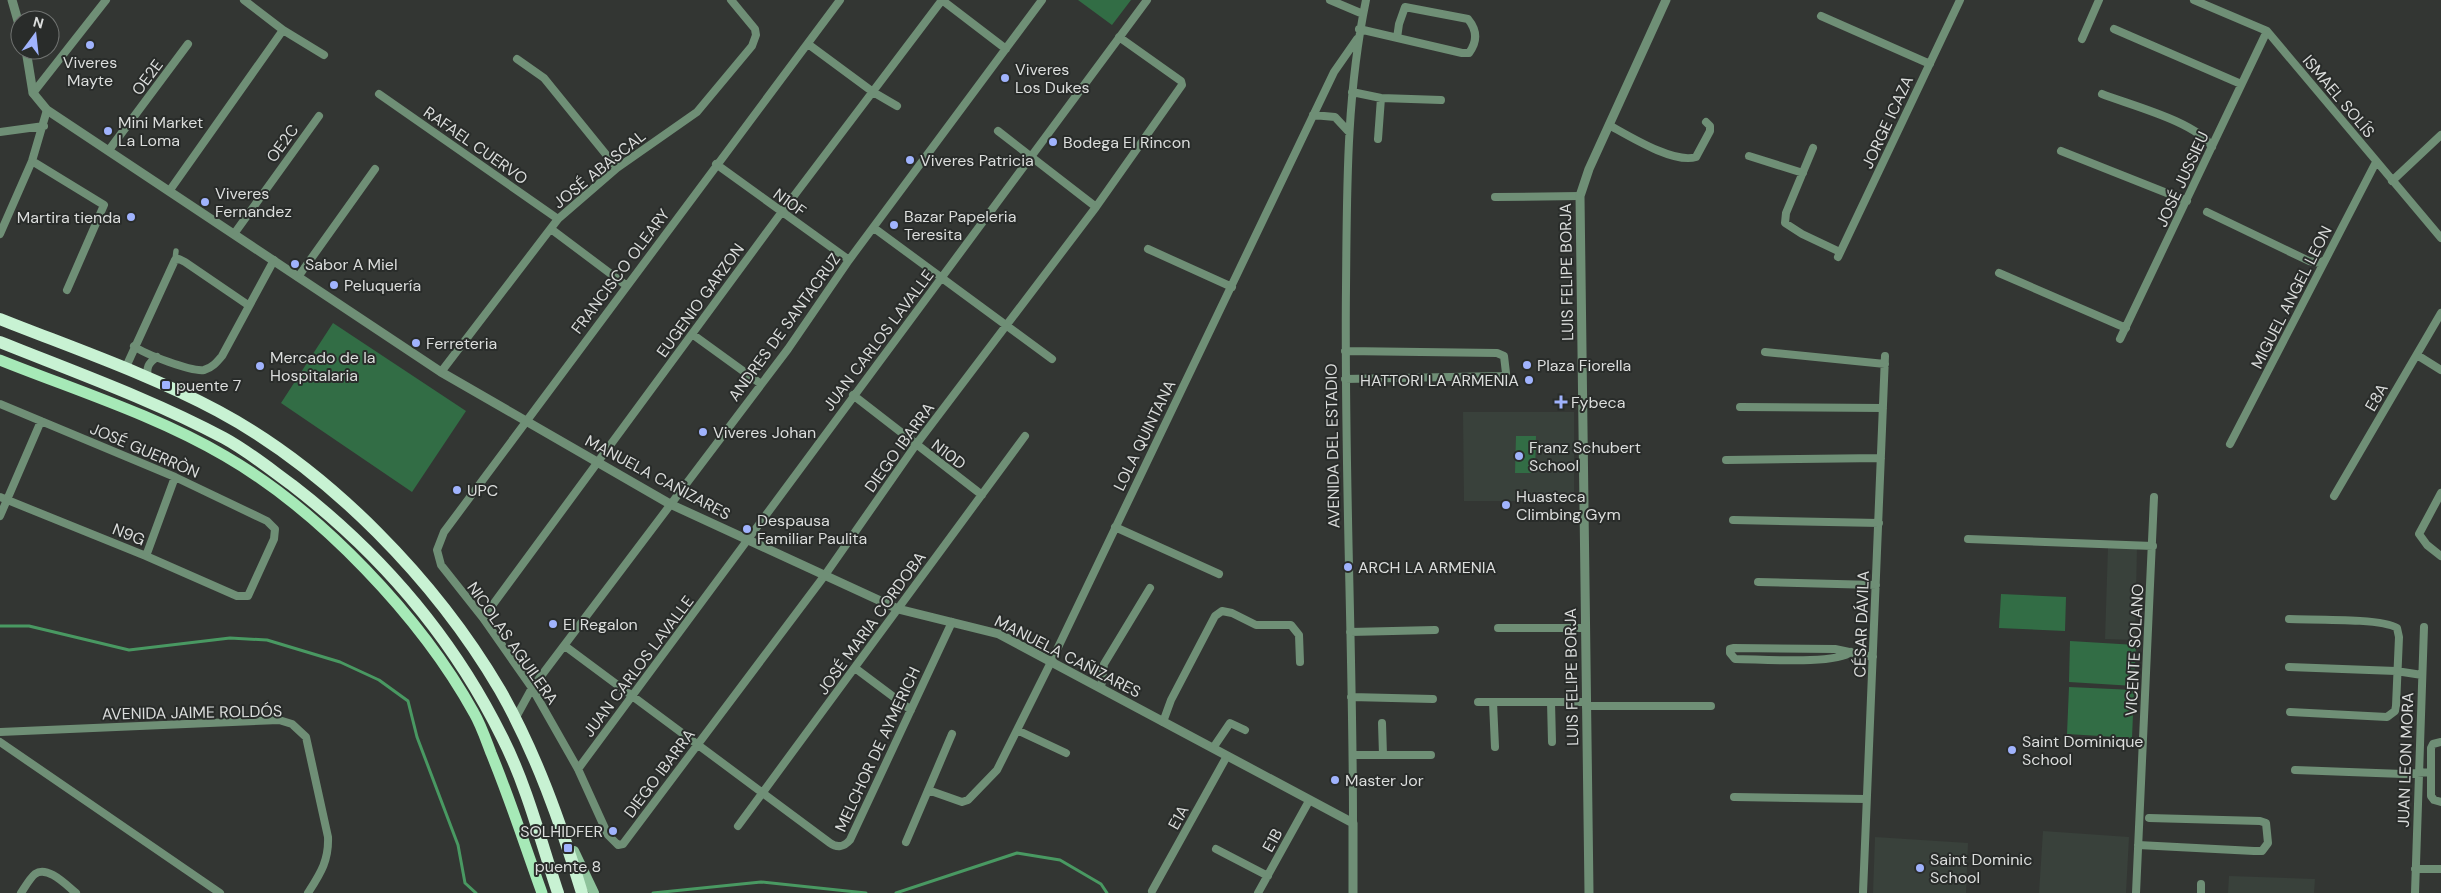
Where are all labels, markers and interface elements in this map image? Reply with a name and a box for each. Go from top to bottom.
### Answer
north arrow [10,10,60,60]
text: N [31,12,46,32]
marker: Viveres Mayte [84,39,96,51]
street label: ISMAEL SOLÍS [2298,51,2379,142]
place label: Viveres Mayte [63,52,117,91]
street label: OE2E [127,55,168,99]
place label: Viveres Los Dukes [1015,59,1090,98]
marker: Viveres Los Dukes [999,72,1011,84]
street label: JORGE ICAZA [1857,72,1918,172]
street label: RAFAEL CUERVO [419,102,532,189]
place label: Mini Market La Loma [118,112,203,151]
street label: OE2C [262,120,303,166]
marker: Mini Market La Loma [102,125,114,137]
street label: JOSÉ ABASCAL [549,126,650,213]
street label: JOSÉ JUSSIEU [2151,128,2214,230]
place label: Bodega El Rincon [1063,132,1190,153]
marker: Bodega El Rincon [1047,136,1059,148]
place label: Viveres Patricia [920,150,1034,171]
marker: Viveres Patricia [904,154,916,166]
place label: Viveres Fernandez [215,183,292,222]
street label: N10F [769,183,811,222]
marker: Viveres Fernandez [199,196,211,208]
street label: LUIS FELIPE BORJA [1555,203,1578,341]
street label: FRANCISCO OLEARY [567,205,674,338]
place label: Bazar Papeleria Teresita [904,206,1016,245]
place label: Martira tienda [17,207,121,228]
marker: Martira tienda [125,211,137,223]
marker: Bazar Papeleria Teresita [888,219,900,231]
street label: MIGUEL ANGEL LEON [2246,222,2337,372]
street label: EUGENIO GARZON [652,239,749,362]
street label: ANDRES DE SANTACRUZ [724,249,845,405]
place label: Sabor A Miel [305,254,398,275]
marker: Sabor A Miel [289,258,301,270]
street label: JUAN CARLOS LAVALLE [818,265,938,415]
place label: Peluquería [344,275,421,296]
marker: Peluquería [328,279,340,291]
place label: Ferreteria [426,333,497,354]
marker: Ferreteria [410,337,422,349]
place label: Mercado de la Hospitalaria [270,347,375,386]
place label: Plaza Fiorella [1537,355,1631,376]
marker: Plaza Fiorella [1521,359,1533,371]
marker: Mercado de la Hospitalaria [254,360,266,372]
street label: AVENIDA DEL ESTADIO [1321,363,1344,529]
place label: HATTORI LA ARMENIA [1360,370,1519,391]
marker: HATTORI LA ARMENIA [1523,374,1535,386]
place label: puente 7 [176,375,241,396]
street label: LOLA QUINTANA [1109,376,1181,494]
marker: puente 7 [160,379,172,391]
street label: E8A [2360,379,2393,415]
place label: Fybeca [1571,392,1625,413]
marker: Fybeca [1555,396,1567,408]
street label: DIEGO IBARRA [860,398,939,496]
street label: JOSÉ GUERRÒN [87,418,203,483]
place label: Viveres Johan [713,422,816,443]
marker: Viveres Johan [697,426,709,438]
street label: MANUELA CAÑIZARES [581,430,734,525]
street label: N10D [927,435,970,474]
place label: Franz Schubert School [1529,437,1641,476]
marker: Franz Schubert School [1513,450,1525,462]
place label: UPC [467,480,498,501]
marker: UPC [451,484,463,496]
place label: Huasteca Climbing Gym [1516,486,1621,525]
marker: Huasteca Climbing Gym [1500,499,1512,511]
place label: Despausa Familiar Paulita [757,510,867,549]
street label: N9G [109,519,148,550]
marker: Despausa Familiar Paulita [741,523,753,535]
street label: JOSÉ MARIA CORDOBA [812,547,931,699]
place label: ARCH LA ARMENIA [1358,557,1496,578]
marker: ARCH LA ARMENIA [1342,561,1354,573]
street label: CÉSAR DÁVILA [1849,570,1874,678]
street label: NICOLAS AGUILERA [462,578,563,709]
street label: VICENTE SOLANO [2121,583,2148,717]
street label: JUAN CARLOS LAVALLE [578,591,698,741]
street label: LUIS FELIPE BORJA [1560,608,1583,746]
street label: MANUELA CAÑIZARES [991,610,1145,703]
place label: El Regalon [563,614,638,635]
marker: El Regalon [547,618,559,630]
street label: MELCHOR DE AYMERICH [830,663,925,835]
street label: JUAN LEON MORA [2393,692,2418,828]
street label: AVENIDA JAIME ROLDÓS [102,700,282,725]
street label: DIEGO IBARRA [619,724,700,822]
place label: Saint Dominique School [2022,731,2143,770]
marker: Saint Dominique School [2006,744,2018,756]
place label: Master Jor [1345,770,1424,791]
marker: Master Jor [1329,774,1341,786]
street label: E1A [1163,801,1194,833]
place label: SOLHIDFER [520,821,603,842]
marker: SOLHIDFER [607,825,619,837]
street label: E1B [1258,825,1287,856]
marker: puente 8 [562,842,574,854]
place label: Saint Dominic School [1930,849,2032,888]
place label: puente 8 [535,856,601,877]
marker: Saint Dominic School [1914,862,1926,874]

